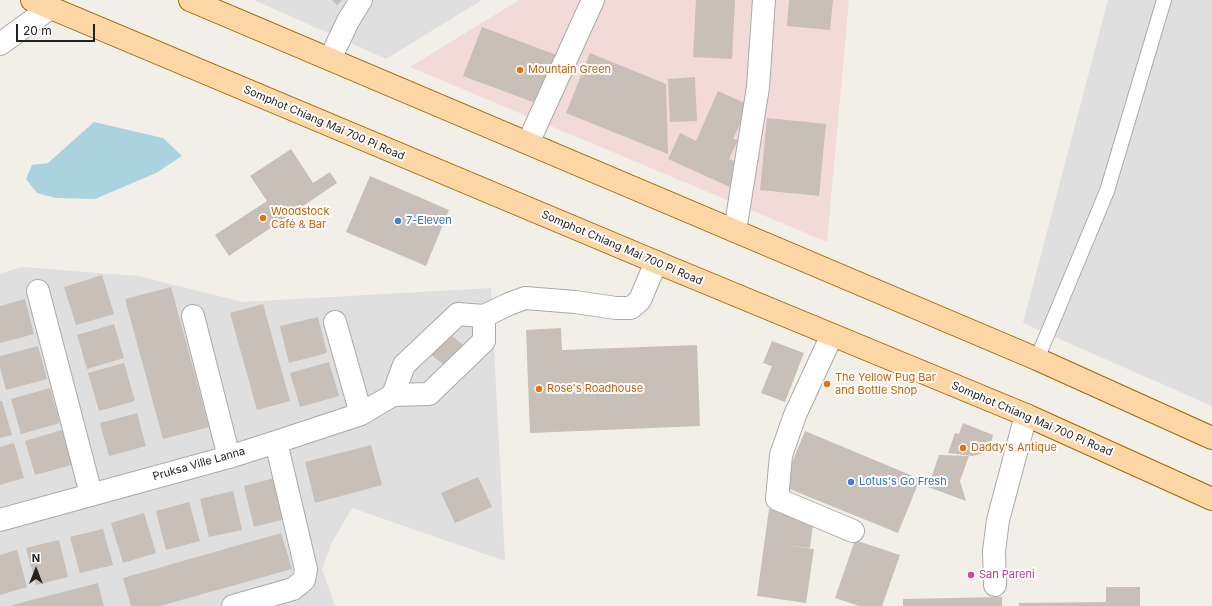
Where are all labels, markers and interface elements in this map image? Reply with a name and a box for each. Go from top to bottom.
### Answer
scale bar [18,16,97,42]
text: 20 m [23,23,52,38]
place label: Mountain Green [528,63,611,77]
marker: Mountain Green [515,65,525,75]
street label: Somphot Chiang Mai 700 Pi Road [241,83,407,163]
place label: Woodstock Café & Bar [271,205,329,231]
street label: Somphot Chiang Mai 700 Pi Road [539,208,705,288]
marker: Woodstock Café & Bar [258,213,268,223]
place label: 7-Eleven [406,214,452,228]
marker: 7-Eleven [393,216,403,226]
place label: The Yellow Pug Bar and Bottle Shop [835,371,936,397]
marker: The Yellow Pug Bar and Bottle Shop [822,379,832,389]
street label: Somphot Chiang Mai 700 Pi Road [949,379,1115,459]
place label: Rose's Roadhouse [547,382,643,396]
marker: Rose's Roadhouse [534,384,544,394]
place label: Daddy's Antique [971,441,1057,455]
marker: Daddy's Antique [958,443,968,453]
street label: Pruksa Ville Lanna [151,445,247,483]
place label: Lotus's Go Fresh [859,475,947,489]
marker: Lotus's Go Fresh [846,477,856,487]
north arrow [16,550,56,590]
text: N [32,551,40,565]
place label: San Pareni [979,568,1035,582]
marker: San Pareni [966,570,976,580]

